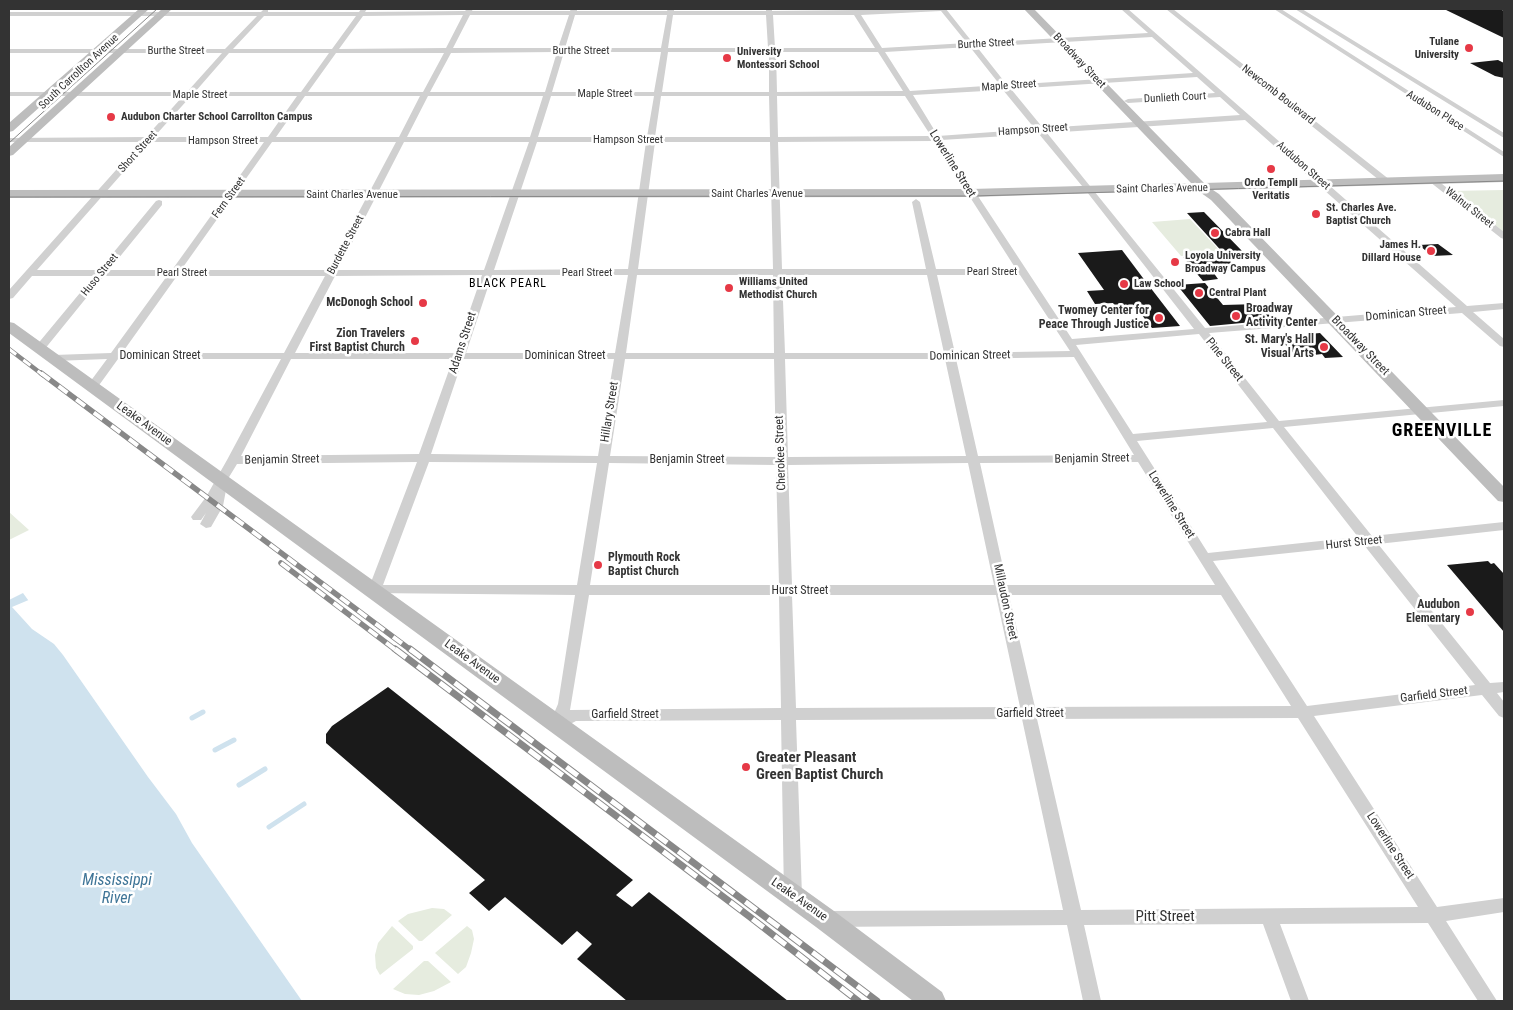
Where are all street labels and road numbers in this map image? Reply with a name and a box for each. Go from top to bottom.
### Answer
street label: Broadway Street [1050,31,1108,91]
street label: South Carrollton Avenue [36,32,122,112]
street label: Burthe Street [957,36,1015,52]
street label: Burthe Street [148,44,204,58]
street label: Burthe Street [553,44,609,58]
street label: Newcomb Boulevard [1239,62,1317,128]
street label: Maple Street [981,77,1037,95]
street label: Maple Street [578,87,632,101]
street label: Maple Street [173,88,227,102]
street label: Audubon Place [1404,88,1466,134]
street label: Dunlieth Court [1144,90,1206,106]
street label: Hampson Street [998,121,1068,139]
street label: Short Street [116,128,160,176]
street label: Lowerline Street [926,128,978,200]
street label: Hampson Street [593,133,663,147]
street label: Hampson Street [188,134,258,148]
street label: Audubon Street [1273,139,1333,193]
street label: Fern Street [210,175,248,221]
street label: Saint Charles Avenue [1116,182,1208,196]
street label: Walnut Street [1442,185,1496,231]
street label: Saint Charles Avenue [711,187,803,201]
street label: Saint Charles Avenue [306,188,398,202]
street label: Burdette Street [325,213,367,277]
street label: Huso Street [79,251,121,299]
street label: Pearl Street [967,265,1017,279]
street label: Pearl Street [157,266,207,280]
street label: Pearl Street [562,266,612,280]
street label: Dominican Street [1365,303,1447,325]
street label: Adams Street [446,310,480,376]
street label: Broadway Street [1328,313,1392,379]
street label: Pine Street [1202,335,1246,385]
street label: Dominican Street [929,348,1011,364]
street label: Dominican Street [119,349,201,363]
street label: Dominican Street [524,349,606,363]
street label: Hillary Street [598,381,622,443]
street label: Leake Avenue [113,399,175,449]
street label: Cherokee Street [772,415,790,491]
street label: Benjamin Street [1054,451,1130,467]
street label: Benjamin Street [244,452,320,468]
street label: Benjamin Street [650,453,724,467]
street label: Lowerline Street [1145,469,1197,541]
street label: Hurst Street [1325,533,1383,553]
street label: Millaudon Street [990,563,1020,641]
street label: Hurst Street [772,584,828,598]
street label: Leake Avenue [441,637,503,687]
street label: Garfield Street [1400,684,1468,706]
street label: Garfield Street [996,707,1064,721]
street label: Garfield Street [591,708,659,722]
street label: Lowerline Street [1363,810,1417,882]
street label: Leake Avenue [768,875,830,925]
street label: Pitt Street [1135,908,1195,926]

